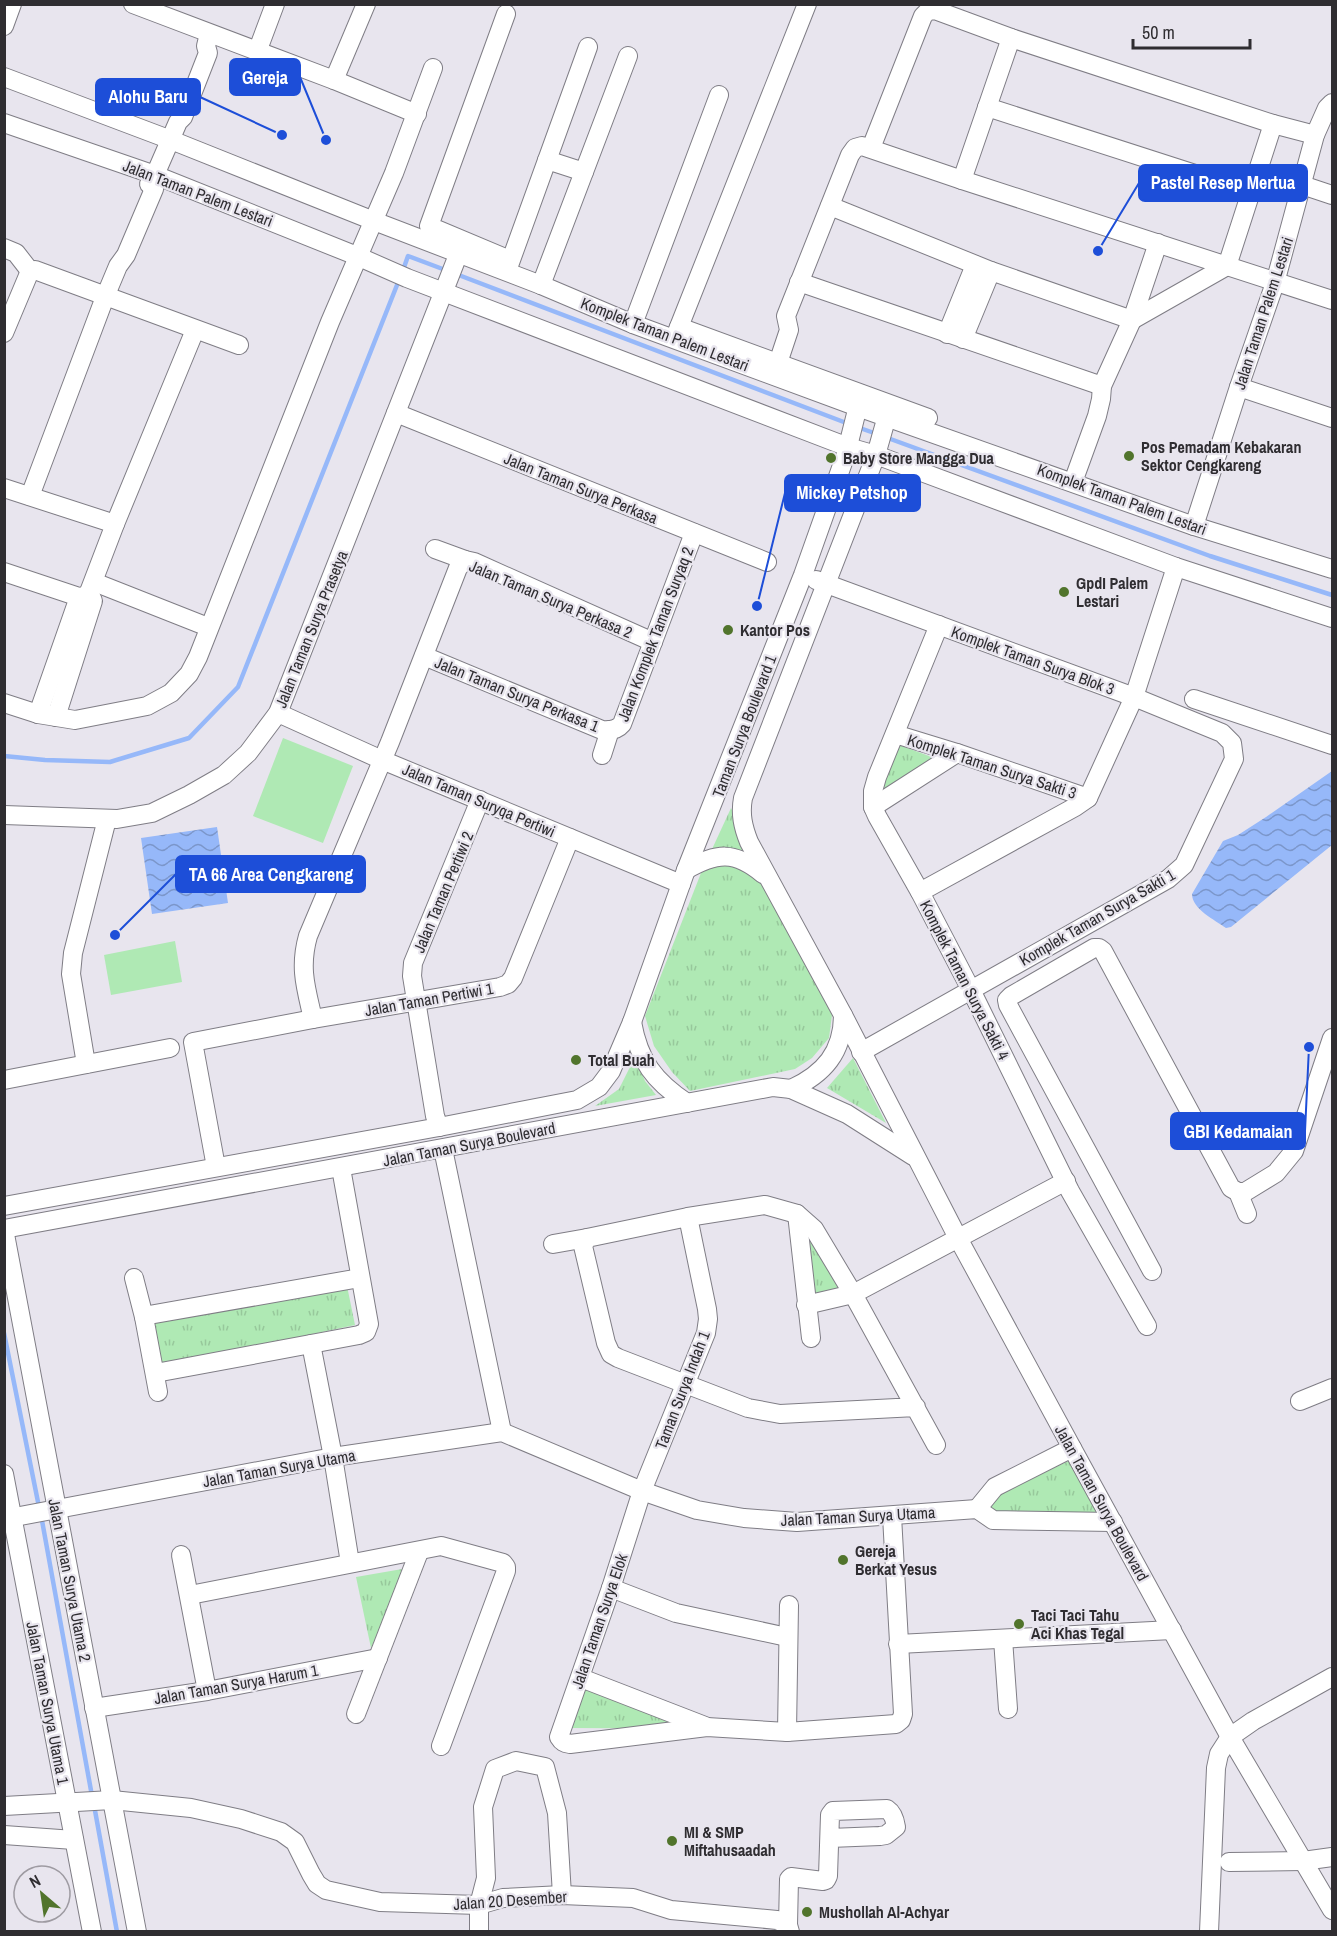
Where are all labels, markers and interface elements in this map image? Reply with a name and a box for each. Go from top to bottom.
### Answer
scale bar [1133,12,1250,50]
text: 50 m [1142,20,1175,45]
callout: Gereja [230,59,300,95]
text: Gereja [242,65,289,90]
callout: Alohu Baru [96,79,200,115]
text: Alohu Baru [108,84,188,109]
street label: Jalan Taman Palem Lestari [120,154,276,232]
callout: Pastel Resep Mertua [1139,165,1307,201]
text: Pastel Resep Mertua [1151,170,1296,195]
street label: Jalan Taman Palem Lestari [1228,234,1298,392]
street label: Komplek Taman Palem Lestari [578,292,752,376]
place label: Pos Pemadam Kebakaran Sektor Cengkareng [1141,436,1301,476]
street label: Jalan Taman Surya Perkasa [501,447,662,529]
place label: Baby Store Mangga Dua [843,447,995,469]
marker: Pos Pemadam Kebakaran Sektor Cengkareng [1122,449,1136,463]
marker: Baby Store Mangga Dua [824,451,838,465]
street label: Komplek Taman Palem Lestari [1034,458,1210,540]
callout: Mickey Petshop [785,475,920,511]
text: Mickey Petshop [796,480,908,505]
street label: Jalan Komplek Taman Suryaq 2 [612,544,698,724]
street label: Jalan Taman Surya Prasetya [269,546,353,711]
street label: Jalan Taman Surya Perkasa 2 [466,555,636,643]
place label: GpdI Palem Lestari [1076,572,1148,612]
marker: GpdI Palem Lestari [1057,585,1071,599]
place label: Kantor Pos [740,619,810,641]
street label: Komplek Taman Surya Blok 3 [948,620,1118,700]
marker: Kantor Pos [721,623,735,637]
street label: Jalan Taman Surya Perkasa 1 [432,651,603,737]
street label: Taman Surya Boulevard 1 [707,651,782,801]
street label: Komplek Taman Surya Sakti 3 [905,728,1079,804]
street label: Jalan Taman Suryqa Pertiwi [399,758,559,842]
street label: Jalan Taman Pertiwi 2 [408,828,478,956]
callout: TA 66 Area Cengkareng [176,856,365,892]
text: TA 66 Area Cengkareng [189,862,353,887]
street label: Komplek Taman Surya Sakti 1 [1015,863,1180,971]
street label: Komplek Taman Surya Sakti 4 [915,896,1015,1064]
street label: Jalan Taman Pertiwi 1 [363,977,496,1021]
place label: Total Buah [588,1049,655,1071]
marker: Total Buah [569,1053,583,1067]
callout: GBI Kedamaian [1171,1113,1305,1149]
street label: Jalan Taman Surya Boulevard [381,1117,557,1171]
text: GBI Kedamaian [1183,1119,1293,1144]
street label: Taman Surya Indah 1 [649,1327,715,1452]
street label: Jalan Taman Surya Boulevard [1050,1421,1154,1585]
street label: Jalan Taman Surya Utama [201,1444,358,1492]
street label: Jalan Taman Surya Utama 2 [43,1497,97,1663]
street label: Jalan Taman Surya Utama [780,1501,936,1531]
place label: Gereja Berkat Yesus [855,1540,937,1580]
street label: Jalan Taman Surya Elok [566,1550,633,1691]
marker: Gereja Berkat Yesus [836,1553,850,1567]
place label: Taci Taci Tahu Aci Khas Tegal [1031,1604,1124,1644]
marker: Taci Taci Tahu Aci Khas Tegal [1012,1617,1026,1631]
street label: Jalan Taman Surya Utama 1 [21,1620,75,1787]
street label: Jalan Taman Surya Harum 1 [152,1659,320,1709]
place label: MI & SMP Miftahusaadah [684,1821,776,1861]
marker: MI & SMP Miftahusaadah [665,1834,679,1848]
north arrow [12,1864,72,1924]
text: N [25,1869,44,1893]
street label: Jalan 20 Desember [452,1885,568,1915]
place label: Mushollah Al-Achyar [819,1901,950,1923]
marker: Mushollah Al-Achyar [800,1905,814,1919]

